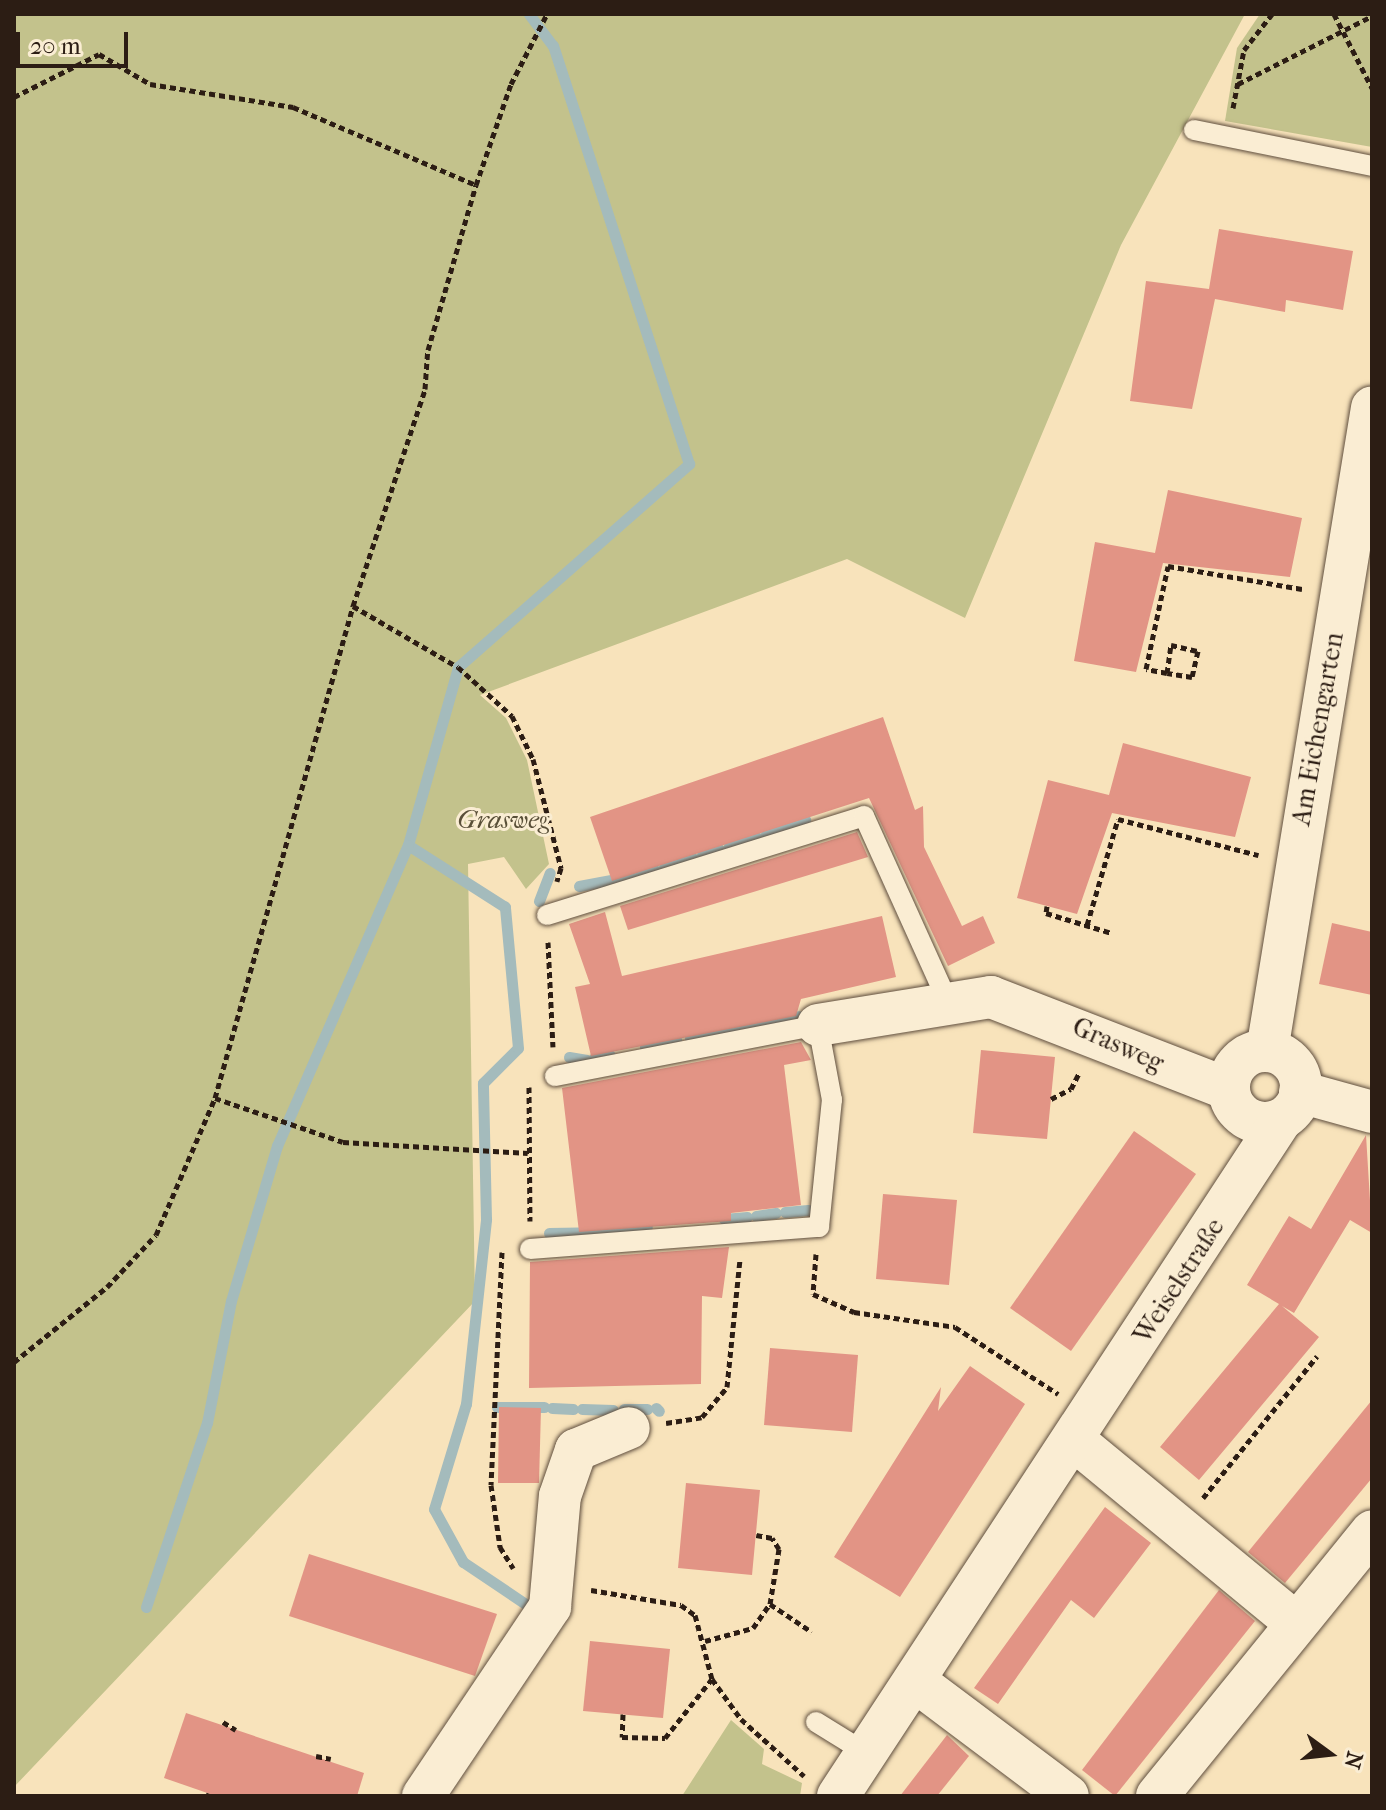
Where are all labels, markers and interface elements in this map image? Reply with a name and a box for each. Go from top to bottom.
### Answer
scale bar [20,16,132,66]
text: 20 m [30,32,81,60]
street label: Am Eichengarten [1286,630,1350,828]
park label: Grasweg [457,804,549,836]
street label: Grasweg [1068,1011,1168,1079]
street label: Weiselstraße [1127,1213,1231,1349]
north arrow [1290,1714,1370,1794]
text: N [1338,1749,1368,1772]

